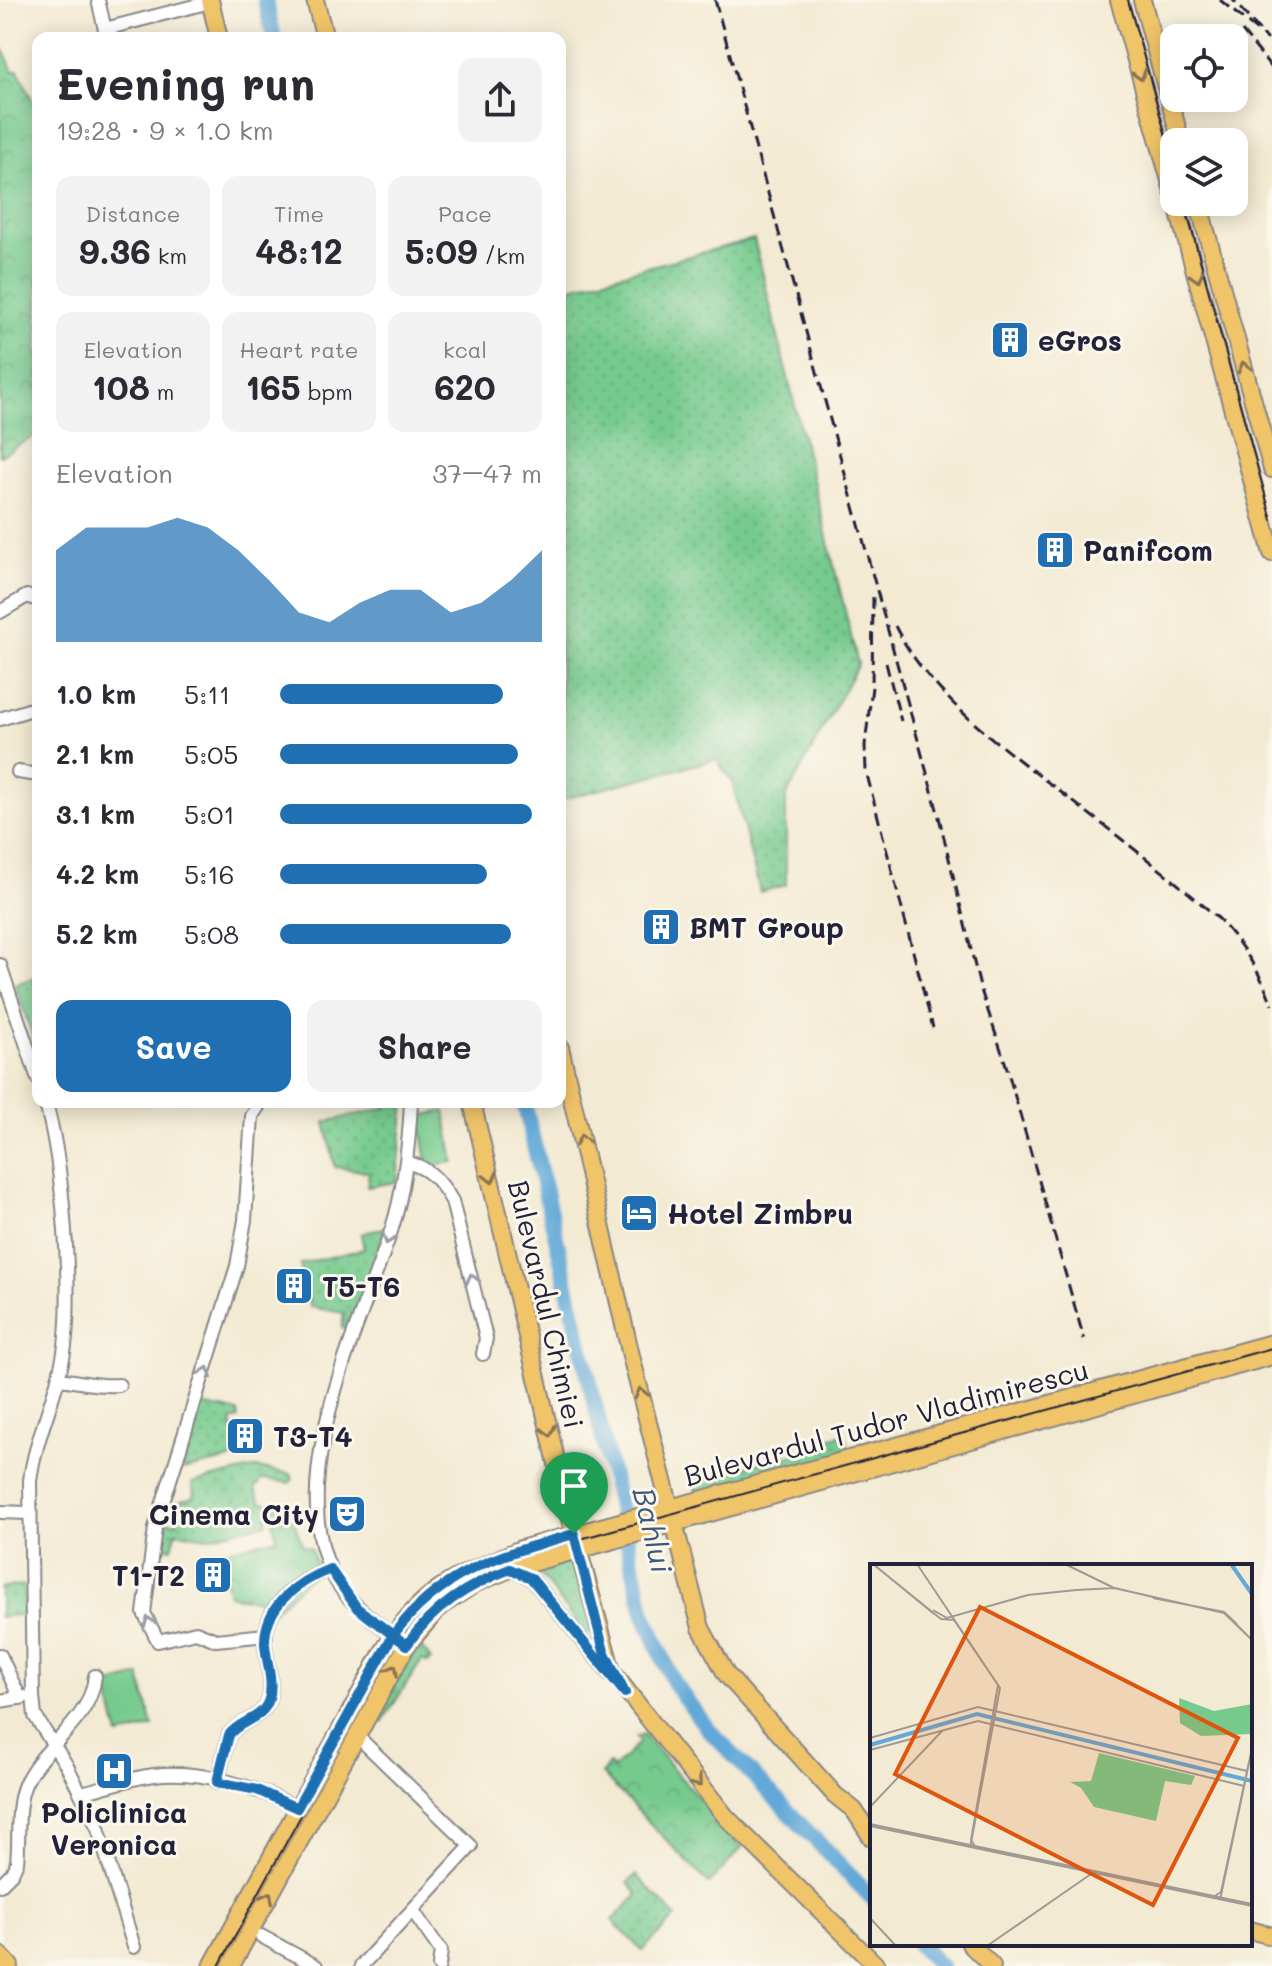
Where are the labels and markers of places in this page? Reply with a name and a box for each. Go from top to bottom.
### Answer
building icon: eGros [989,319,1031,361]
place label: eGros [1038,322,1122,358]
building icon: Panifcom [1034,529,1076,571]
place label: Panifcom [1083,532,1213,568]
building icon: BMT Group [640,906,682,948]
place label: BMT Group [689,909,844,945]
hotel icon: Hotel Zimbru [618,1192,660,1234]
place label: Hotel Zimbru [667,1195,853,1231]
building icon: T5-T6 [273,1265,315,1307]
place label: T5-T6 [322,1268,400,1304]
building icon: T3-T4 [224,1415,266,1457]
place label: T3-T4 [273,1418,353,1454]
pin [540,1452,608,1534]
theatre icon: Cinema City [326,1493,368,1535]
place label: Cinema City [149,1496,319,1533]
building icon: T1-T2 [192,1554,234,1596]
place label: T1-T2 [112,1557,185,1593]
hospital icon: Policlinica Veronica [93,1750,135,1792]
place label: Policlinica Veronica [41,1794,187,1862]

